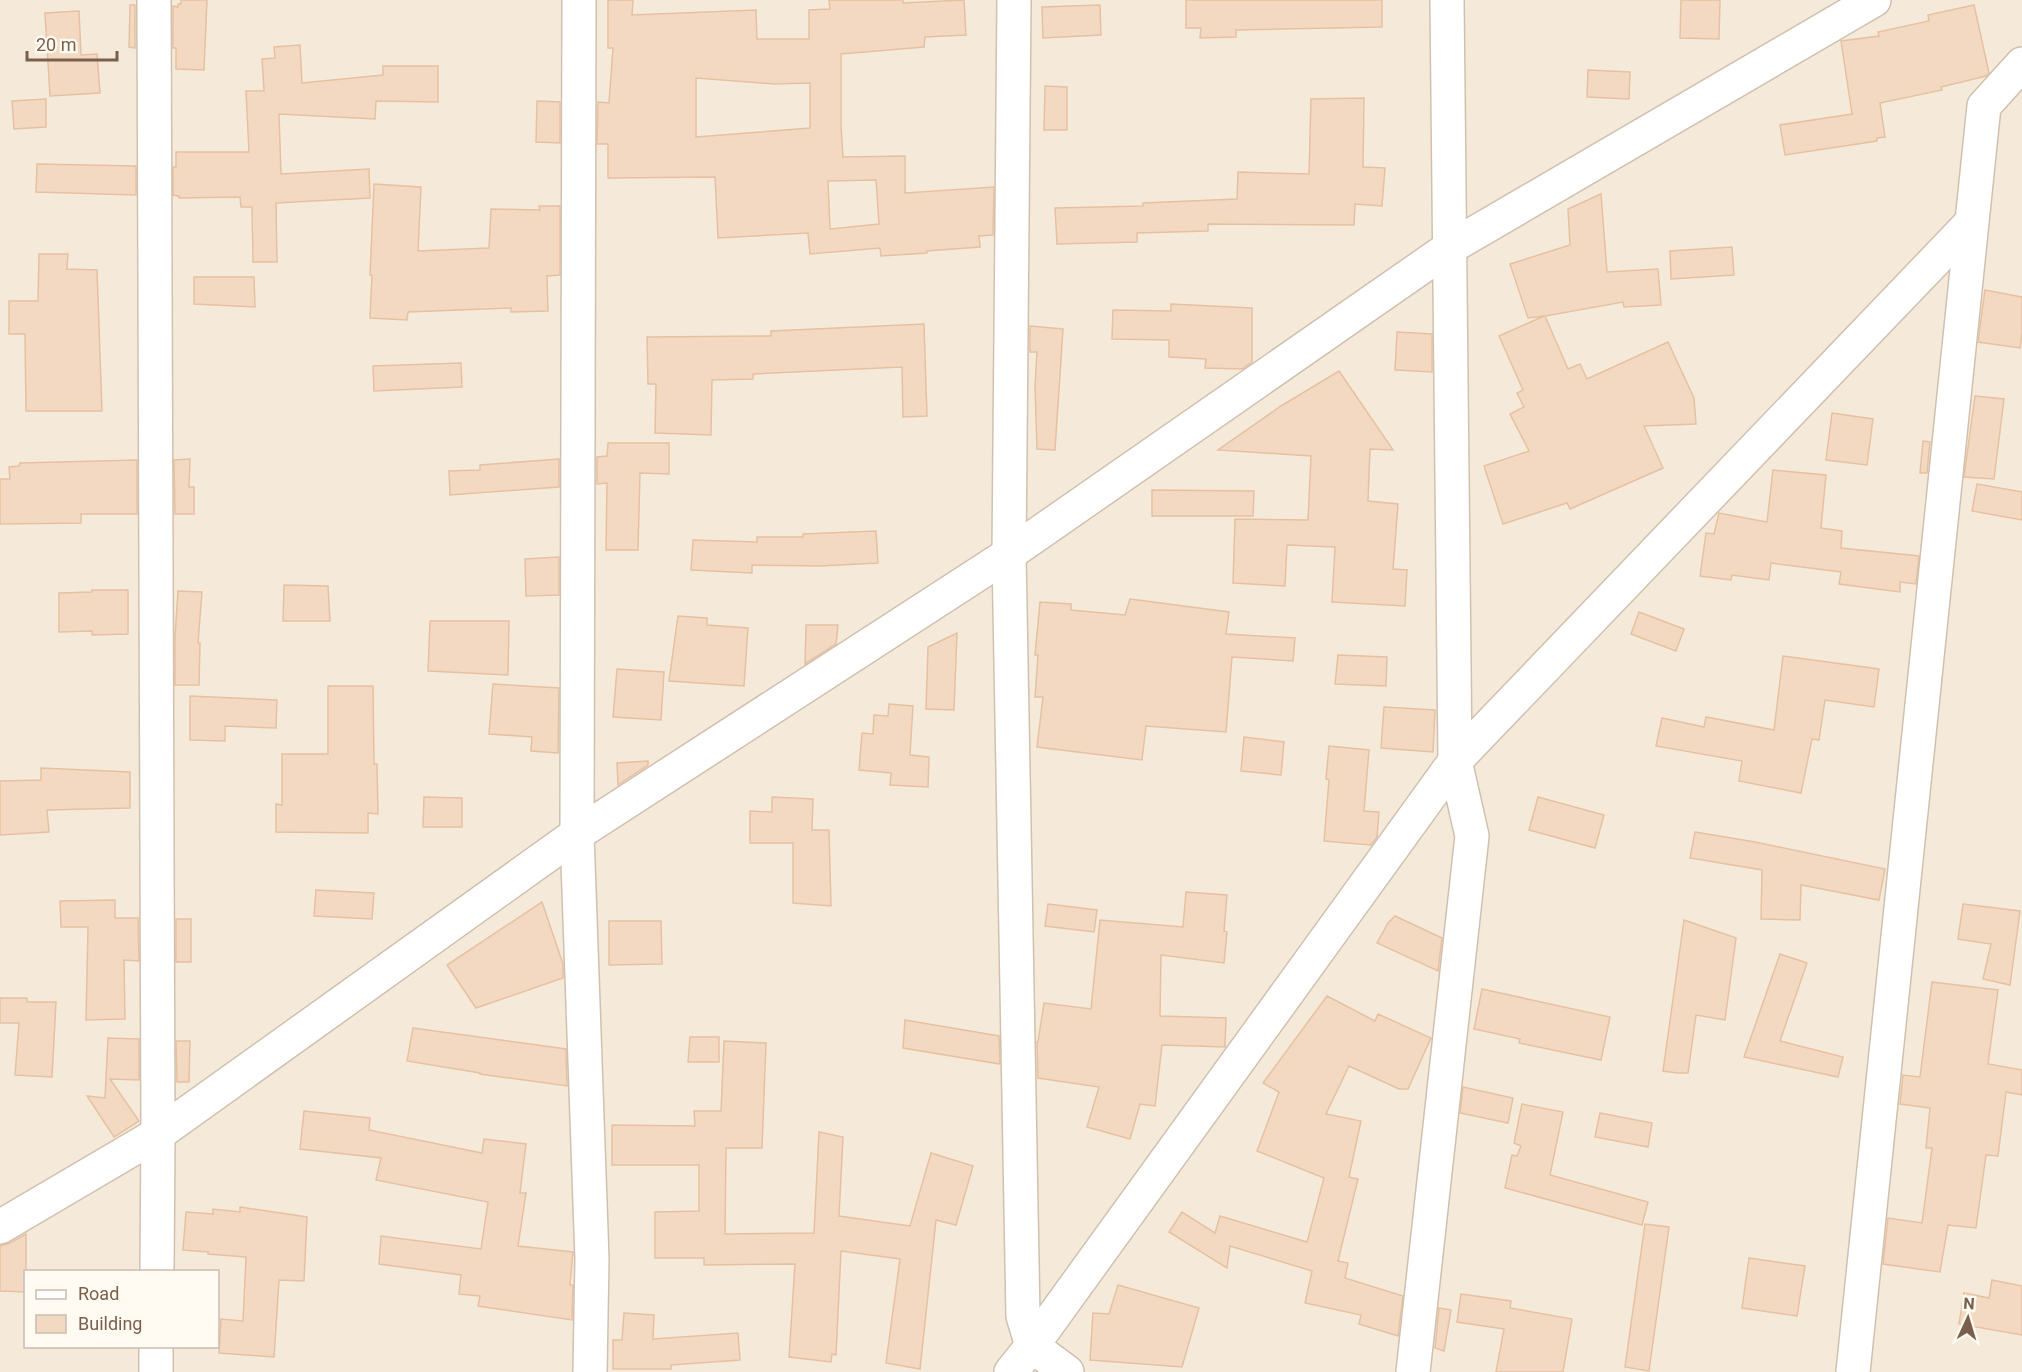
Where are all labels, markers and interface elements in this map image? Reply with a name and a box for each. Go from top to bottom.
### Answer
scale bar [27,24,117,62]
text: 20 m [36,34,76,55]
legend [24,1270,219,1348]
text: Road [78,1283,119,1304]
north arrow [1938,1288,1998,1348]
text: N [1963,1294,1975,1313]
text: Building [78,1313,142,1334]

